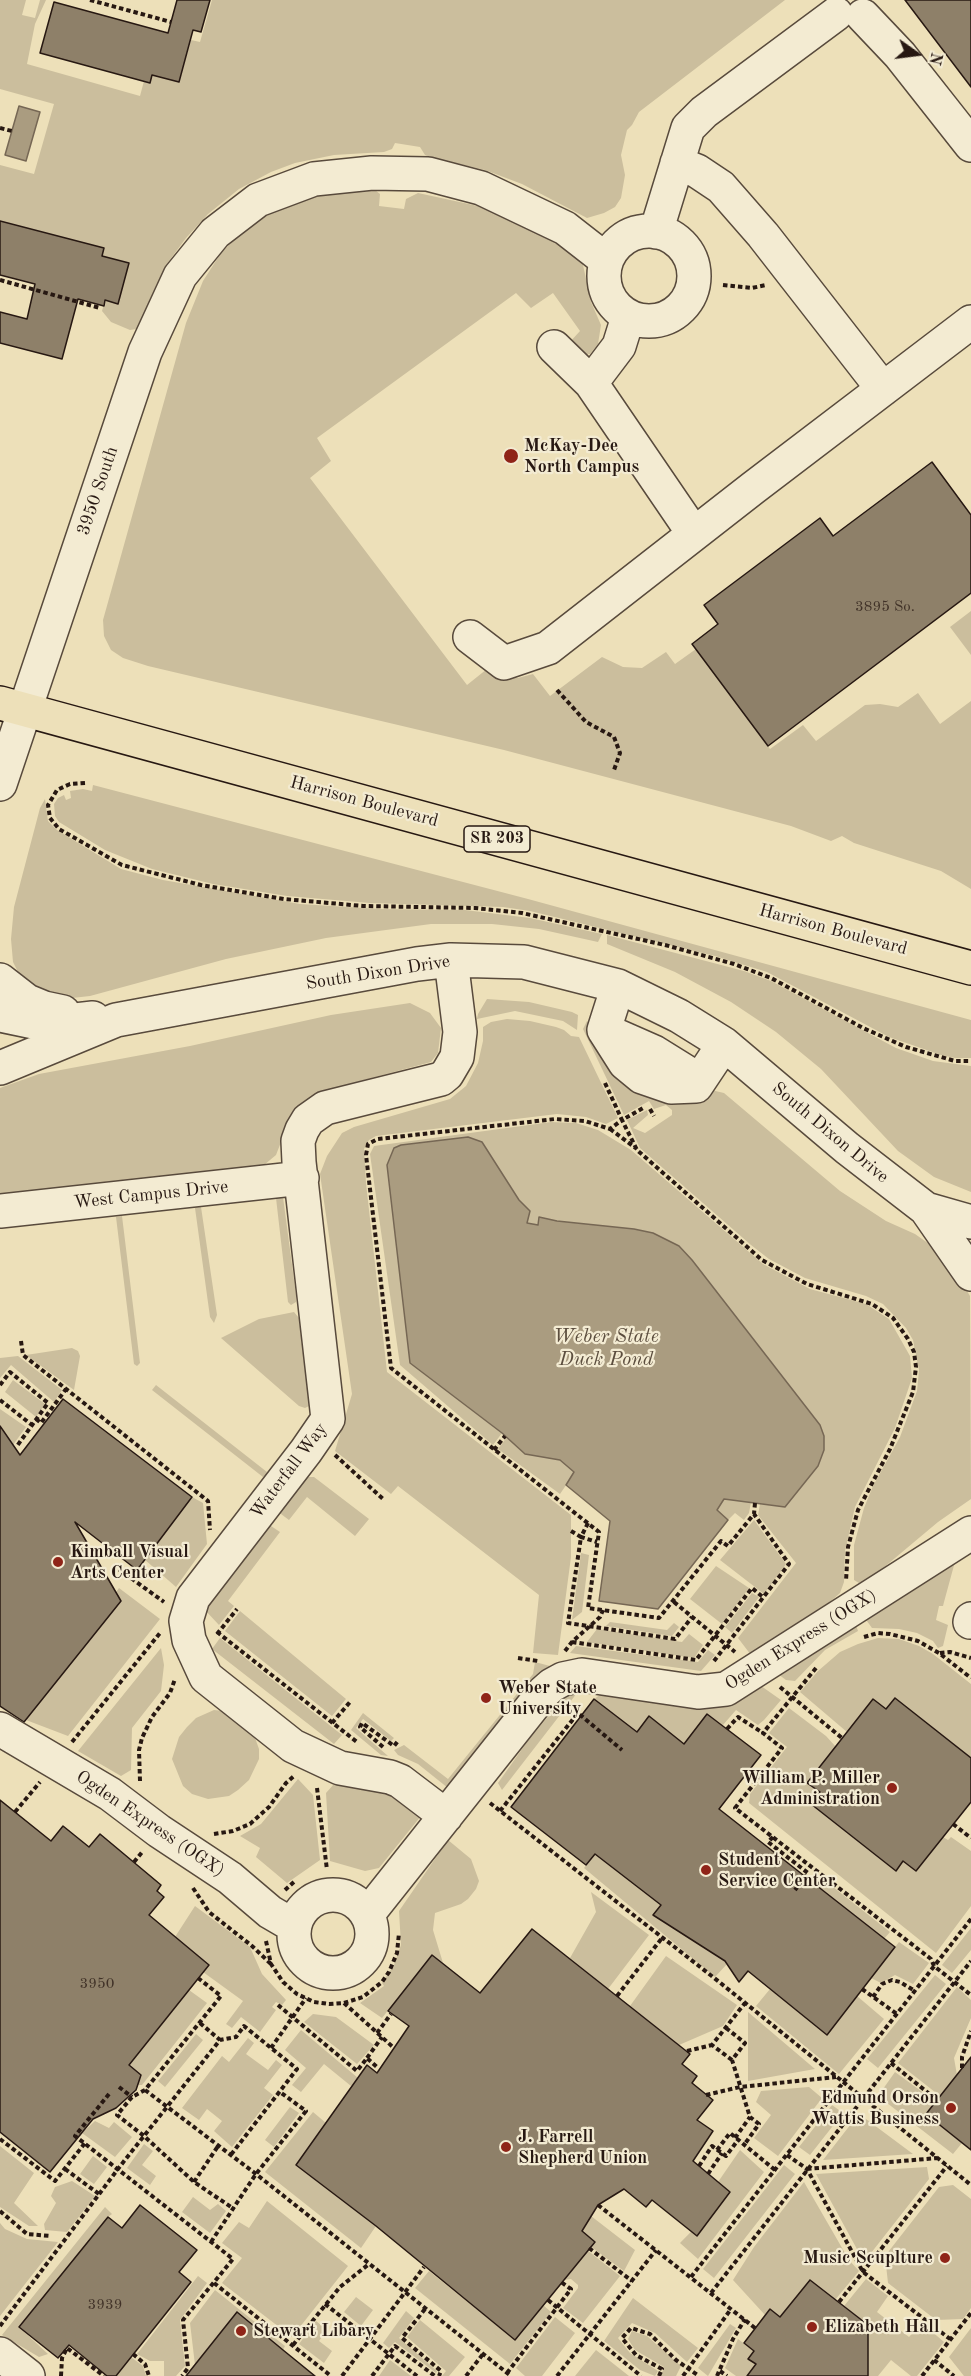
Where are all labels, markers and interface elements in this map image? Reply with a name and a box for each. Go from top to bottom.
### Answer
north arrow [887,24,947,84]
text: N [925,50,944,66]
place label: McKay-Dee North Campus [524,435,639,478]
street label: 3950 South [73,444,123,538]
marker: McKay-Dee North Campus [502,447,520,465]
house number: 3895 So. [855,598,915,616]
street label: Harrison Boulevard [287,772,441,832]
road number: SR 203 [464,826,530,852]
street label: Harrison Boulevard [756,900,910,960]
street label: South Dixon Drive [304,951,452,995]
street label: South Dixon Drive [767,1078,893,1188]
street label: West Campus Drive [73,1176,229,1214]
water label: Weber State Duck Pond [553,1325,659,1372]
street label: Waterfall Way [246,1419,332,1523]
place label: Kimball Visual Arts Center [70,1541,189,1584]
marker: Kimball Visual Arts Center [51,1555,65,1569]
street label: Ogden Express (OGX) [721,1585,881,1695]
place label: Weber State University [498,1677,597,1720]
marker: Weber State University [479,1691,493,1705]
street label: Ogden Express (OGX) [72,1766,228,1882]
place label: William P. Miller Administration [742,1767,880,1810]
marker: William P. Miller Administration [885,1781,899,1795]
place label: Student Service Center [718,1849,836,1892]
marker: Student Service Center [699,1863,713,1877]
house number: 3950 [80,1975,114,1993]
place label: Edmund Orson Wattis Business [811,2087,939,2130]
marker: Edmund Orson Wattis Business [944,2101,958,2115]
place label: J. Farrell Shepherd Union [518,2126,647,2168]
marker: J. Farrell Shepherd Union [499,2140,513,2154]
place label: Music Scuplture [803,2247,933,2269]
marker: Music Scuplture [938,2251,952,2265]
house number: 3939 [88,2296,122,2314]
place label: Elizabeth Hall [824,2316,939,2338]
place label: Stewart Libary [253,2320,374,2342]
marker: Elizabeth Hall [805,2320,819,2334]
marker: Stewart Libary [234,2324,248,2338]

